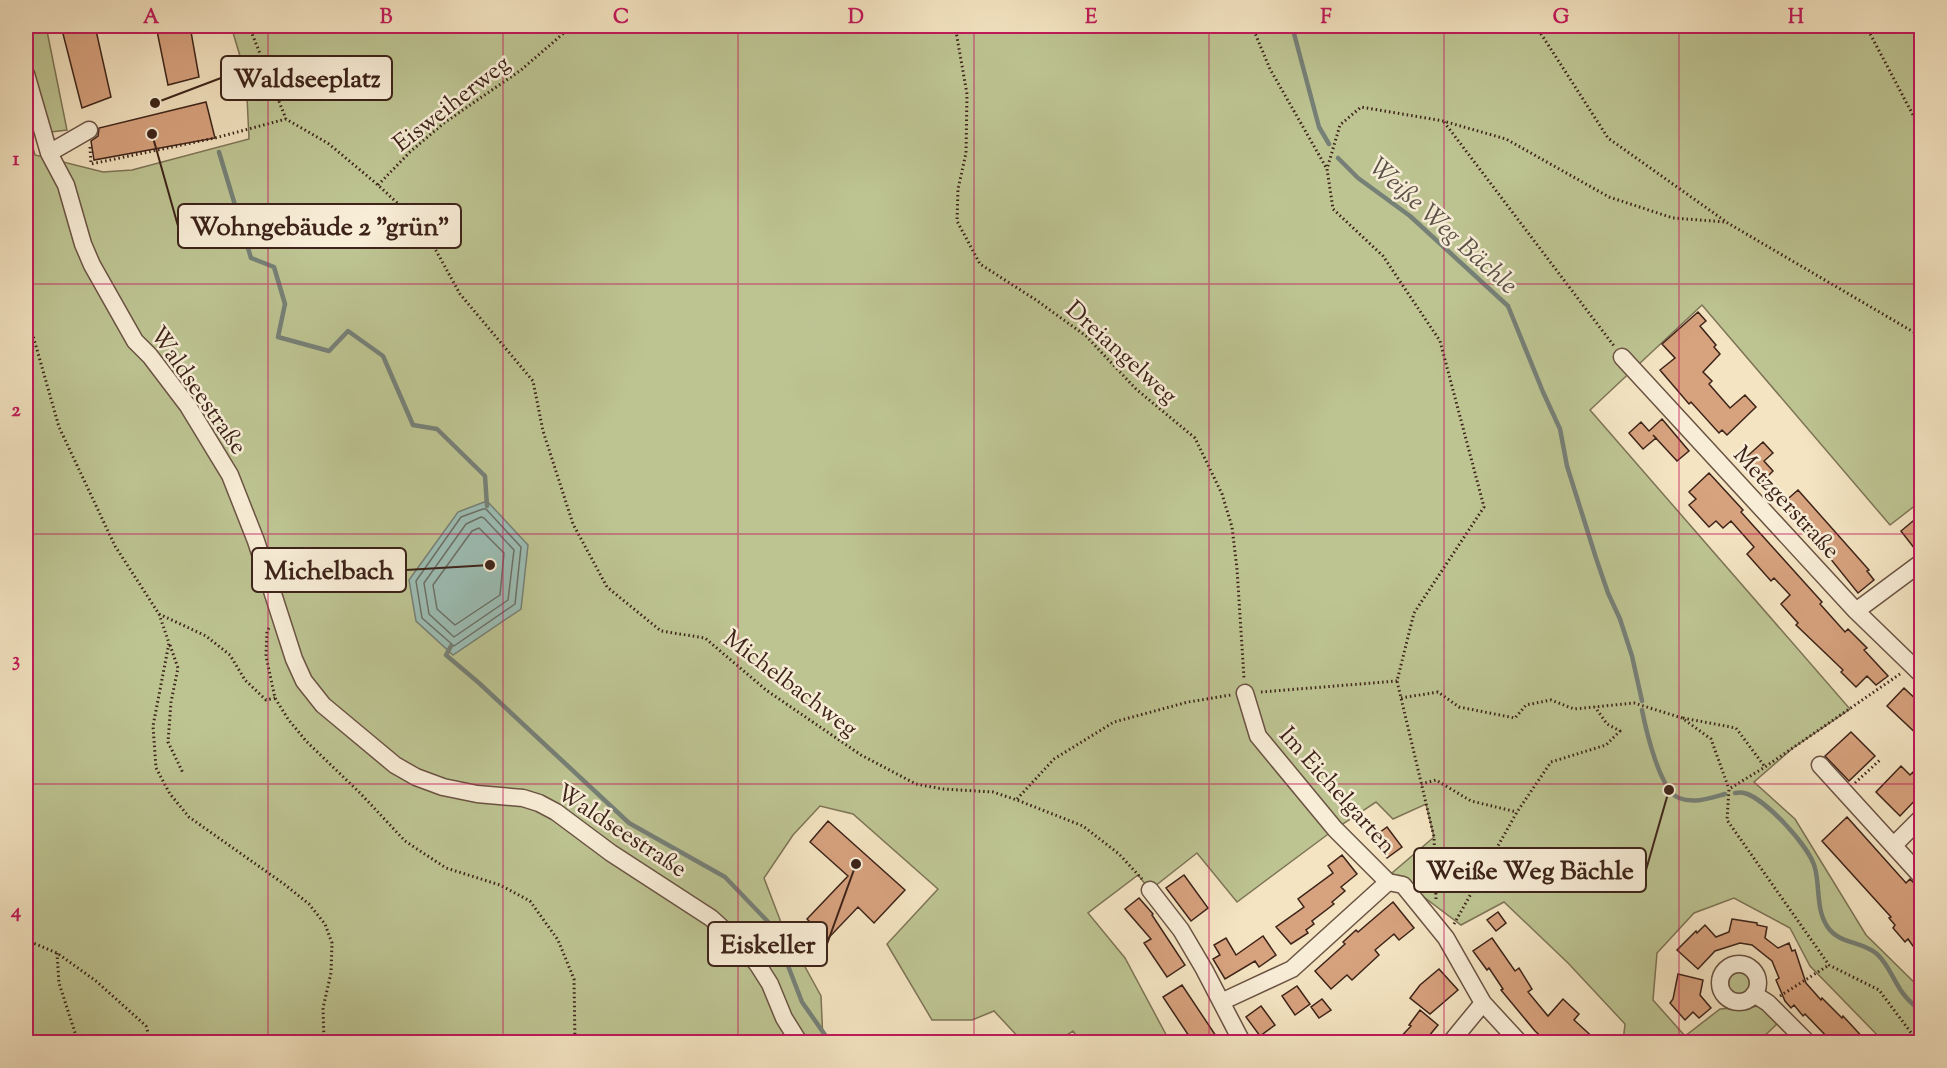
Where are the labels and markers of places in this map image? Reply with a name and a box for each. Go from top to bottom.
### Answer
callout: Waldseeplatz [221,56,392,100]
callout: Wohngebäude 2 "grün" [178,204,461,248]
callout: Michelbach [252,548,406,592]
callout: Weiße Weg Bächle [1414,848,1646,892]
callout: Eiskeller [708,922,827,966]

